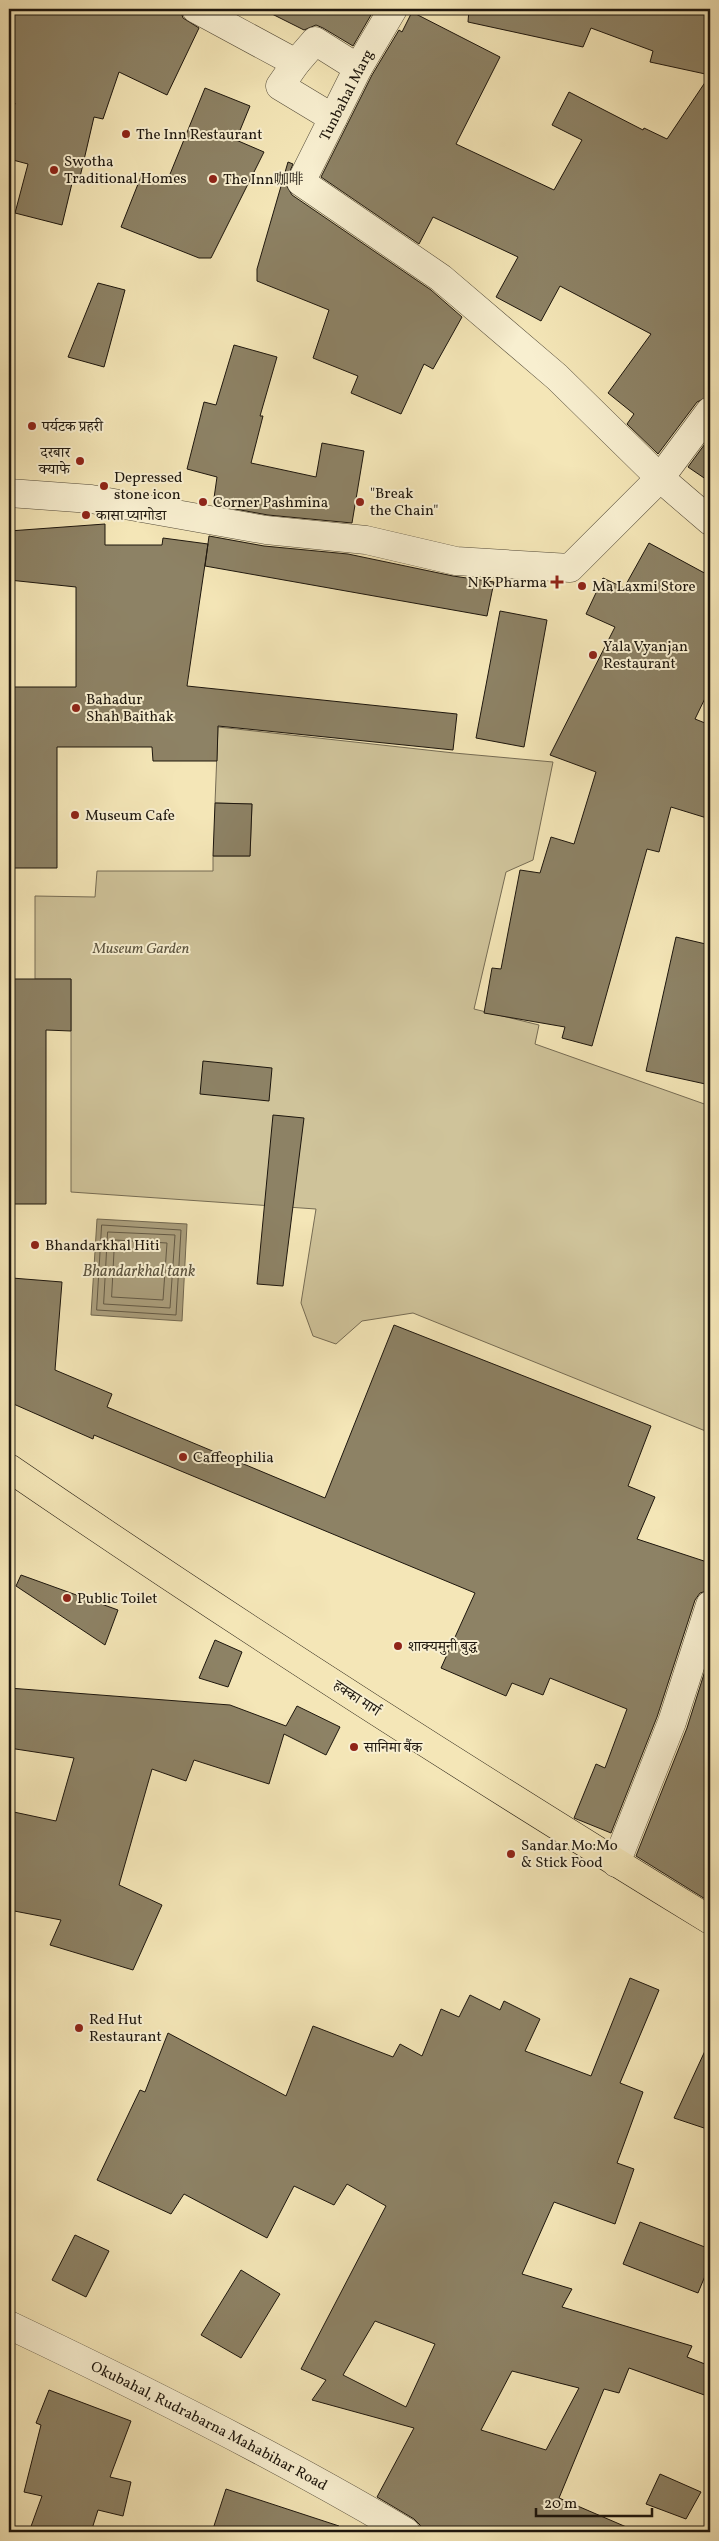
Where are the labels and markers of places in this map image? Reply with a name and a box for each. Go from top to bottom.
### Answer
place label: The Inn Restaurant [136,125,262,146]
marker: The Inn Restaurant [120,128,132,140]
place label: Swotha Traditional Homes [64,152,187,190]
marker: Swotha Traditional Homes [48,164,60,176]
place label: The Inn咖啡 [223,170,304,191]
marker: The Inn咖啡 [207,173,219,185]
place label: पर्यटक प्रहरी [41,417,104,438]
marker: पर्यटक प्रहरी [26,420,38,432]
place label: दरबार क्याफे [38,443,71,481]
marker: दरबार क्याफे [74,455,86,467]
place label: Depressed stone icon [114,468,182,506]
marker: Depressed stone icon [98,480,110,492]
place label: "Break the Chain" [370,484,438,522]
place label: Corner Pashmina [213,493,328,514]
marker: Corner Pashmina [197,496,209,508]
marker: "Break the Chain" [354,496,366,508]
place label: कासा प्यागोडा [95,506,168,527]
marker: कासा प्यागोडा [80,509,92,521]
place label: N K Pharma [468,573,547,594]
marker: N K Pharma [551,576,563,588]
place label: Ma Laxmi Store [592,577,696,598]
marker: Ma Laxmi Store [576,580,588,592]
place label: Yala Vyanjan Restaurant [603,637,688,675]
marker: Yala Vyanjan Restaurant [587,649,599,661]
place label: Bahadur Shah Baithak [86,690,174,728]
marker: Bahadur Shah Baithak [70,702,82,714]
place label: Museum Cafe [85,806,175,827]
marker: Museum Cafe [69,809,81,821]
place label: Bhandarkhal Hiti [45,1236,160,1257]
marker: Bhandarkhal Hiti [29,1239,41,1251]
place label: Caffeophilia [193,1448,274,1469]
marker: Caffeophilia [177,1451,189,1463]
place label: Public Toilet [77,1589,158,1610]
marker: Public Toilet [61,1592,73,1604]
place label: शाक्यमुनी बुद्ध [408,1637,478,1658]
marker: शाक्यमुनी बुद्ध [392,1640,404,1652]
place label: सानिमा बैंक [363,1738,423,1759]
marker: सानिमा बैंक [348,1741,360,1753]
place label: Sandar Mo:Mo & Stick Food [521,1836,618,1874]
marker: Sandar Mo:Mo & Stick Food [505,1848,517,1860]
place label: Red Hut Restaurant [89,2010,162,2048]
marker: Red Hut Restaurant [73,2022,85,2034]

